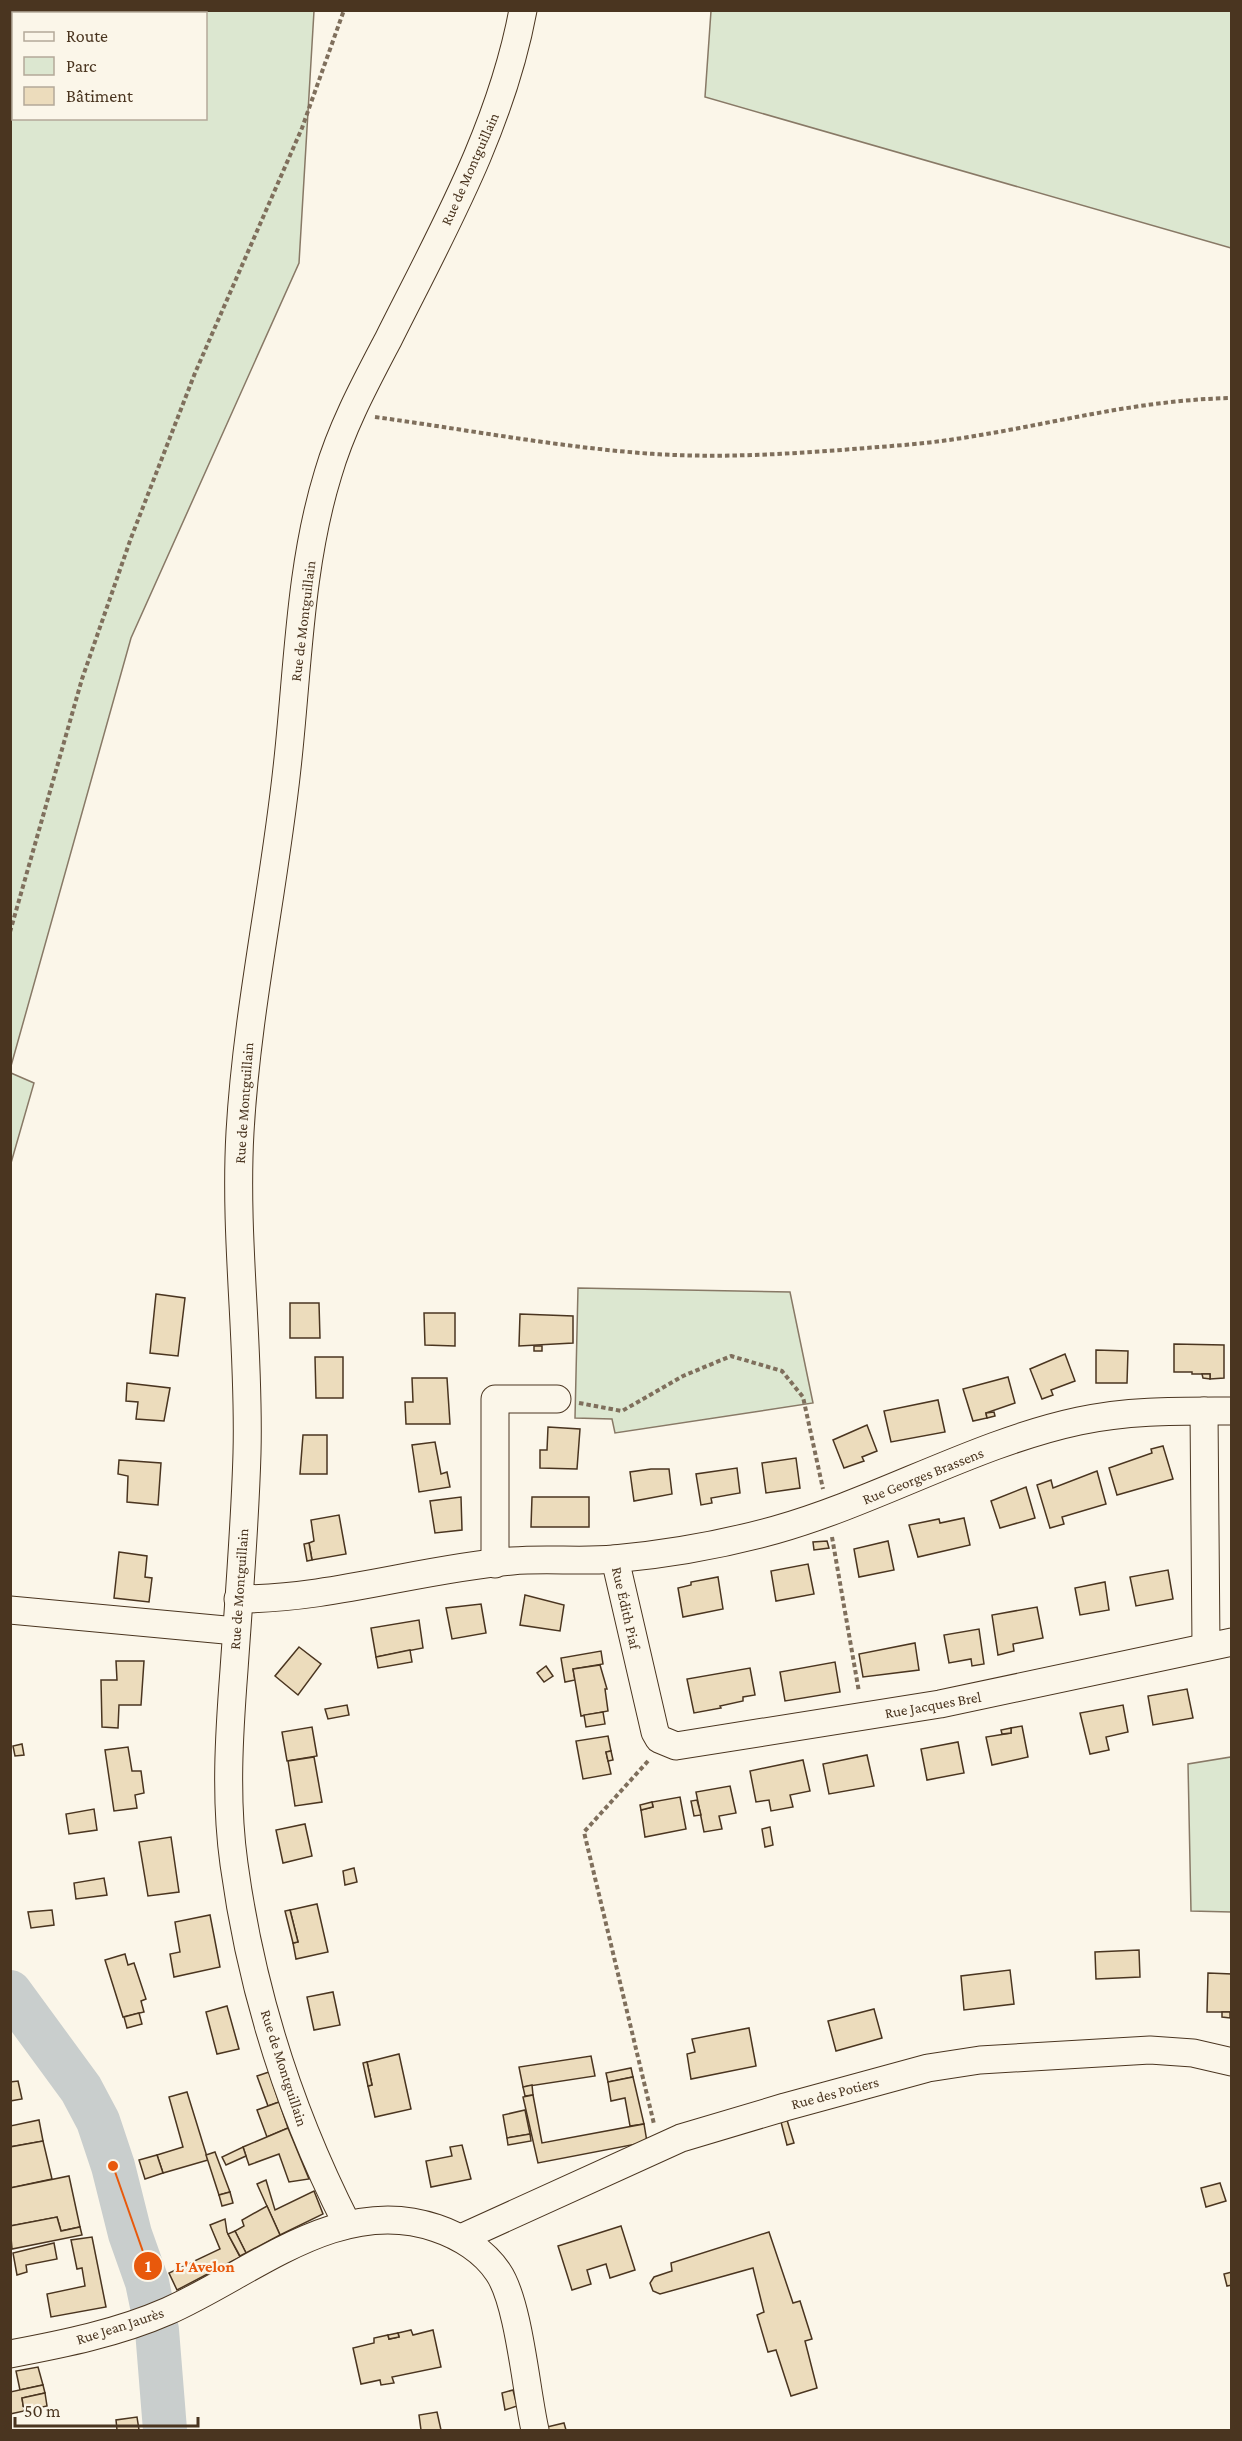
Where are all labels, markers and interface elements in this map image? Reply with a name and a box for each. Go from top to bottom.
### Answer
legend [12,12,207,120]
text: Route [66,26,108,46]
text: Parc [66,56,97,76]
text: Bâtiment [66,86,134,106]
street label: Rue de Montguillain [438,110,503,228]
street label: Rue de Montguillain [288,560,319,682]
street label: Rue de Montguillain [232,1042,257,1164]
street label: Rue Georges Brassens [860,1444,986,1509]
street label: Rue de Montguillain [227,1528,252,1650]
street label: Rue Édith Piaf [609,1565,644,1652]
street label: Rue Jacques Brel [884,1689,983,1722]
street label: Rue de Montguillain [257,2008,310,2129]
street label: Rue des Potiers [789,2074,881,2112]
callout: L'Avelon [133,2249,247,2283]
text: 1 [145,2256,152,2276]
text: L'Avelon [175,2258,235,2275]
street label: Rue Jean Jaurès [74,2304,166,2349]
scale bar [15,2390,198,2428]
text: 50 m [24,2401,61,2421]

